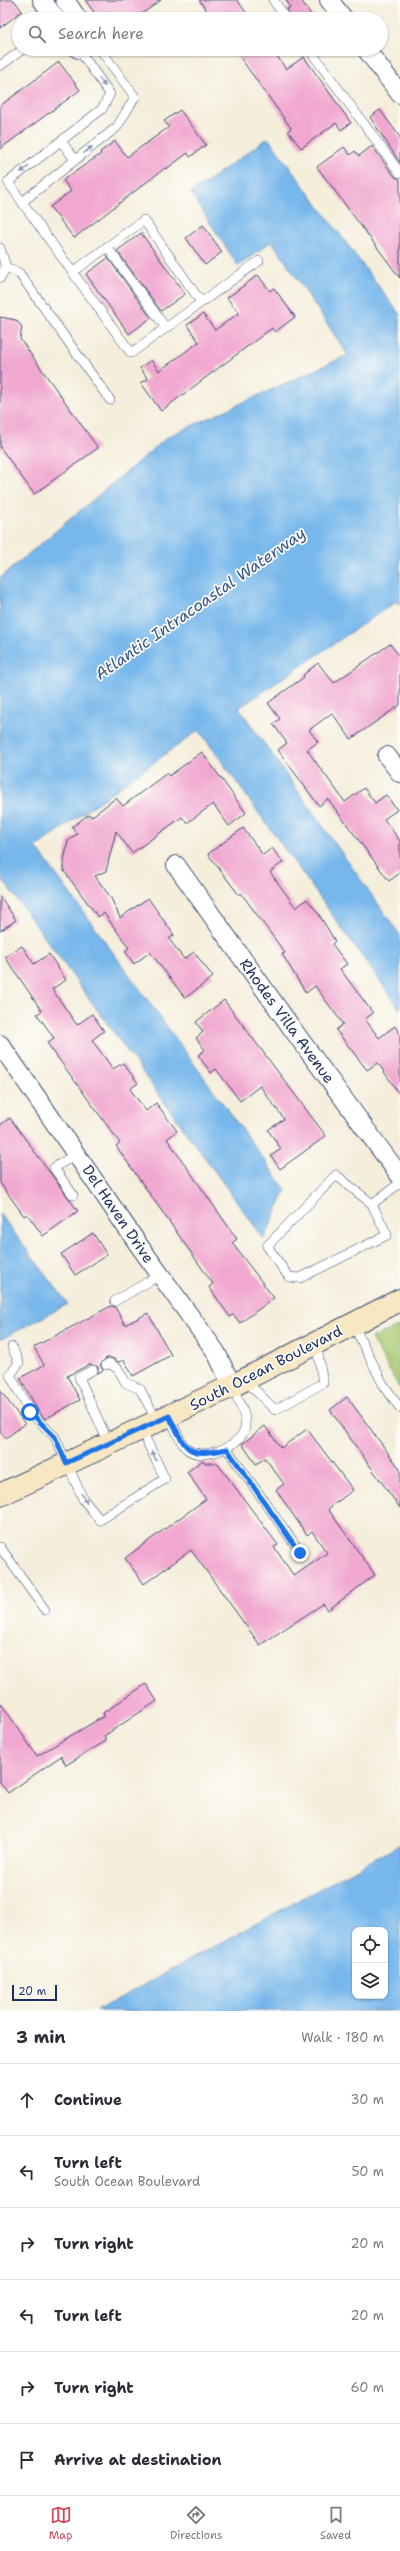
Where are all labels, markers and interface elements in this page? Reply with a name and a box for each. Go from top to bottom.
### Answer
search box [12,12,388,56]
icon: search [26,23,48,45]
text: Search here [58,24,144,44]
one-way arrow [97,77,105,87]
one-way arrow [82,146,93,155]
one-way arrow [19,165,30,173]
water label: Atlantic Intracoastal Waterway [91,522,310,684]
street label: Rhodes Villa Avenue [235,955,339,1087]
street label: Del Haven Drive [78,1161,158,1267]
street label: South Ocean Boulevard [186,1321,346,1415]
route start [21,1403,39,1421]
one-way arrow [151,1450,157,1461]
one-way arrow [80,1492,87,1504]
route end [291,1544,309,1562]
map controls [352,1927,388,1999]
button: locate [352,1927,388,1963]
button: layers [352,1963,388,1999]
scale bar [12,1983,57,2002]
text: 20 m [18,1984,46,1999]
text: 3 min [16,2026,66,2048]
text: Walk · 180 m [301,2029,384,2046]
icon: ahead [16,2089,38,2111]
text: Continue [54,2090,122,2110]
text: 30 m [350,2091,384,2108]
text: Turn left [54,2153,122,2173]
icon: left [16,2161,38,2183]
text: 50 m [351,2163,384,2180]
text: South Ocean Boulevard [54,2173,200,2190]
icon: right [16,2233,38,2255]
text: Turn right [54,2234,134,2254]
text: 20 m [351,2235,384,2252]
icon: left [16,2305,38,2327]
text: Turn left [54,2306,122,2326]
text: 20 m [351,2307,384,2324]
icon: right [16,2377,38,2399]
text: Turn right [54,2378,134,2398]
text: 60 m [351,2379,384,2396]
icon: arrive [16,2449,38,2471]
text: Arrive at destination [54,2450,222,2470]
tab: Map [49,2504,72,2543]
tab: Directions [170,2504,222,2543]
tab: Saved [320,2504,351,2543]

